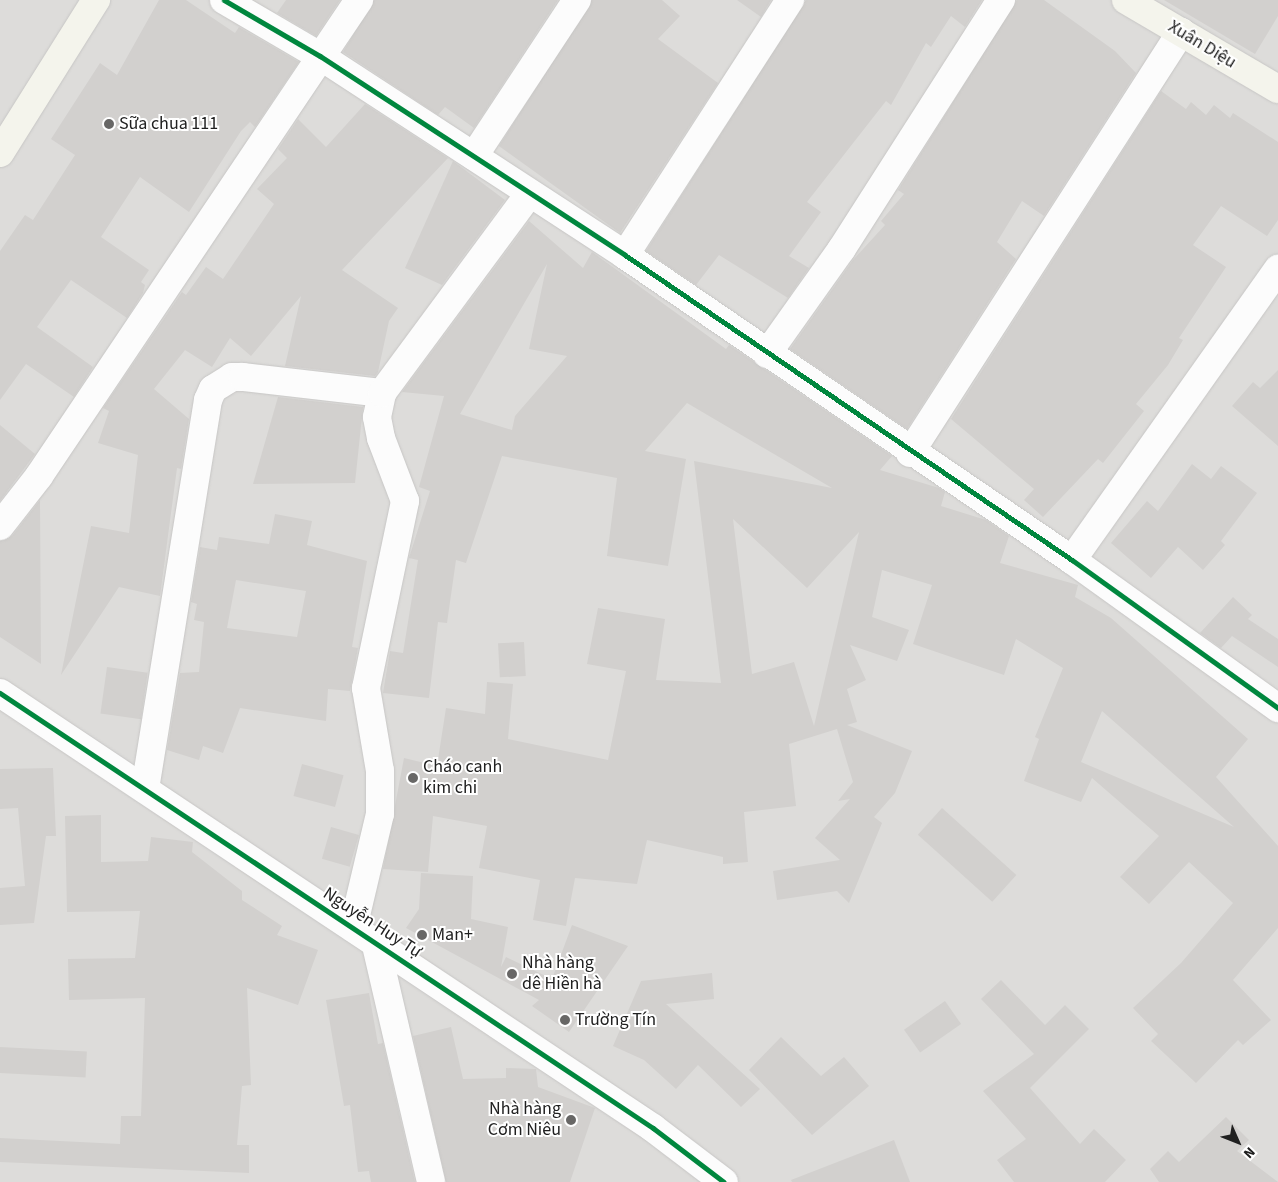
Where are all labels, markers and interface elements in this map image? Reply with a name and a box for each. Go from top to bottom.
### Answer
street label: Xuân Diệu [1164,16,1240,74]
place label: Sữa chua 111 [119,113,218,135]
marker: Sữa chua 111 [103,118,115,130]
place label: Cháo canh kim chi [423,757,502,800]
marker: Cháo canh kim chi [407,772,419,784]
street label: Nguyễn Huy Tự [319,883,425,963]
place label: Man+ [432,924,473,946]
marker: Man+ [416,929,428,941]
place label: Nhà hàng dê Hiền hà [522,953,602,996]
marker: Nhà hàng dê Hiền hà [506,968,518,980]
place label: Trường Tín [575,1009,656,1031]
marker: Trường Tín [559,1014,571,1026]
place label: Nhà hàng Cơm Niêu [488,1099,561,1142]
marker: Nhà hàng Cơm Niêu [565,1114,577,1126]
north arrow [1213,1117,1263,1167]
text: N [1238,1142,1259,1163]

